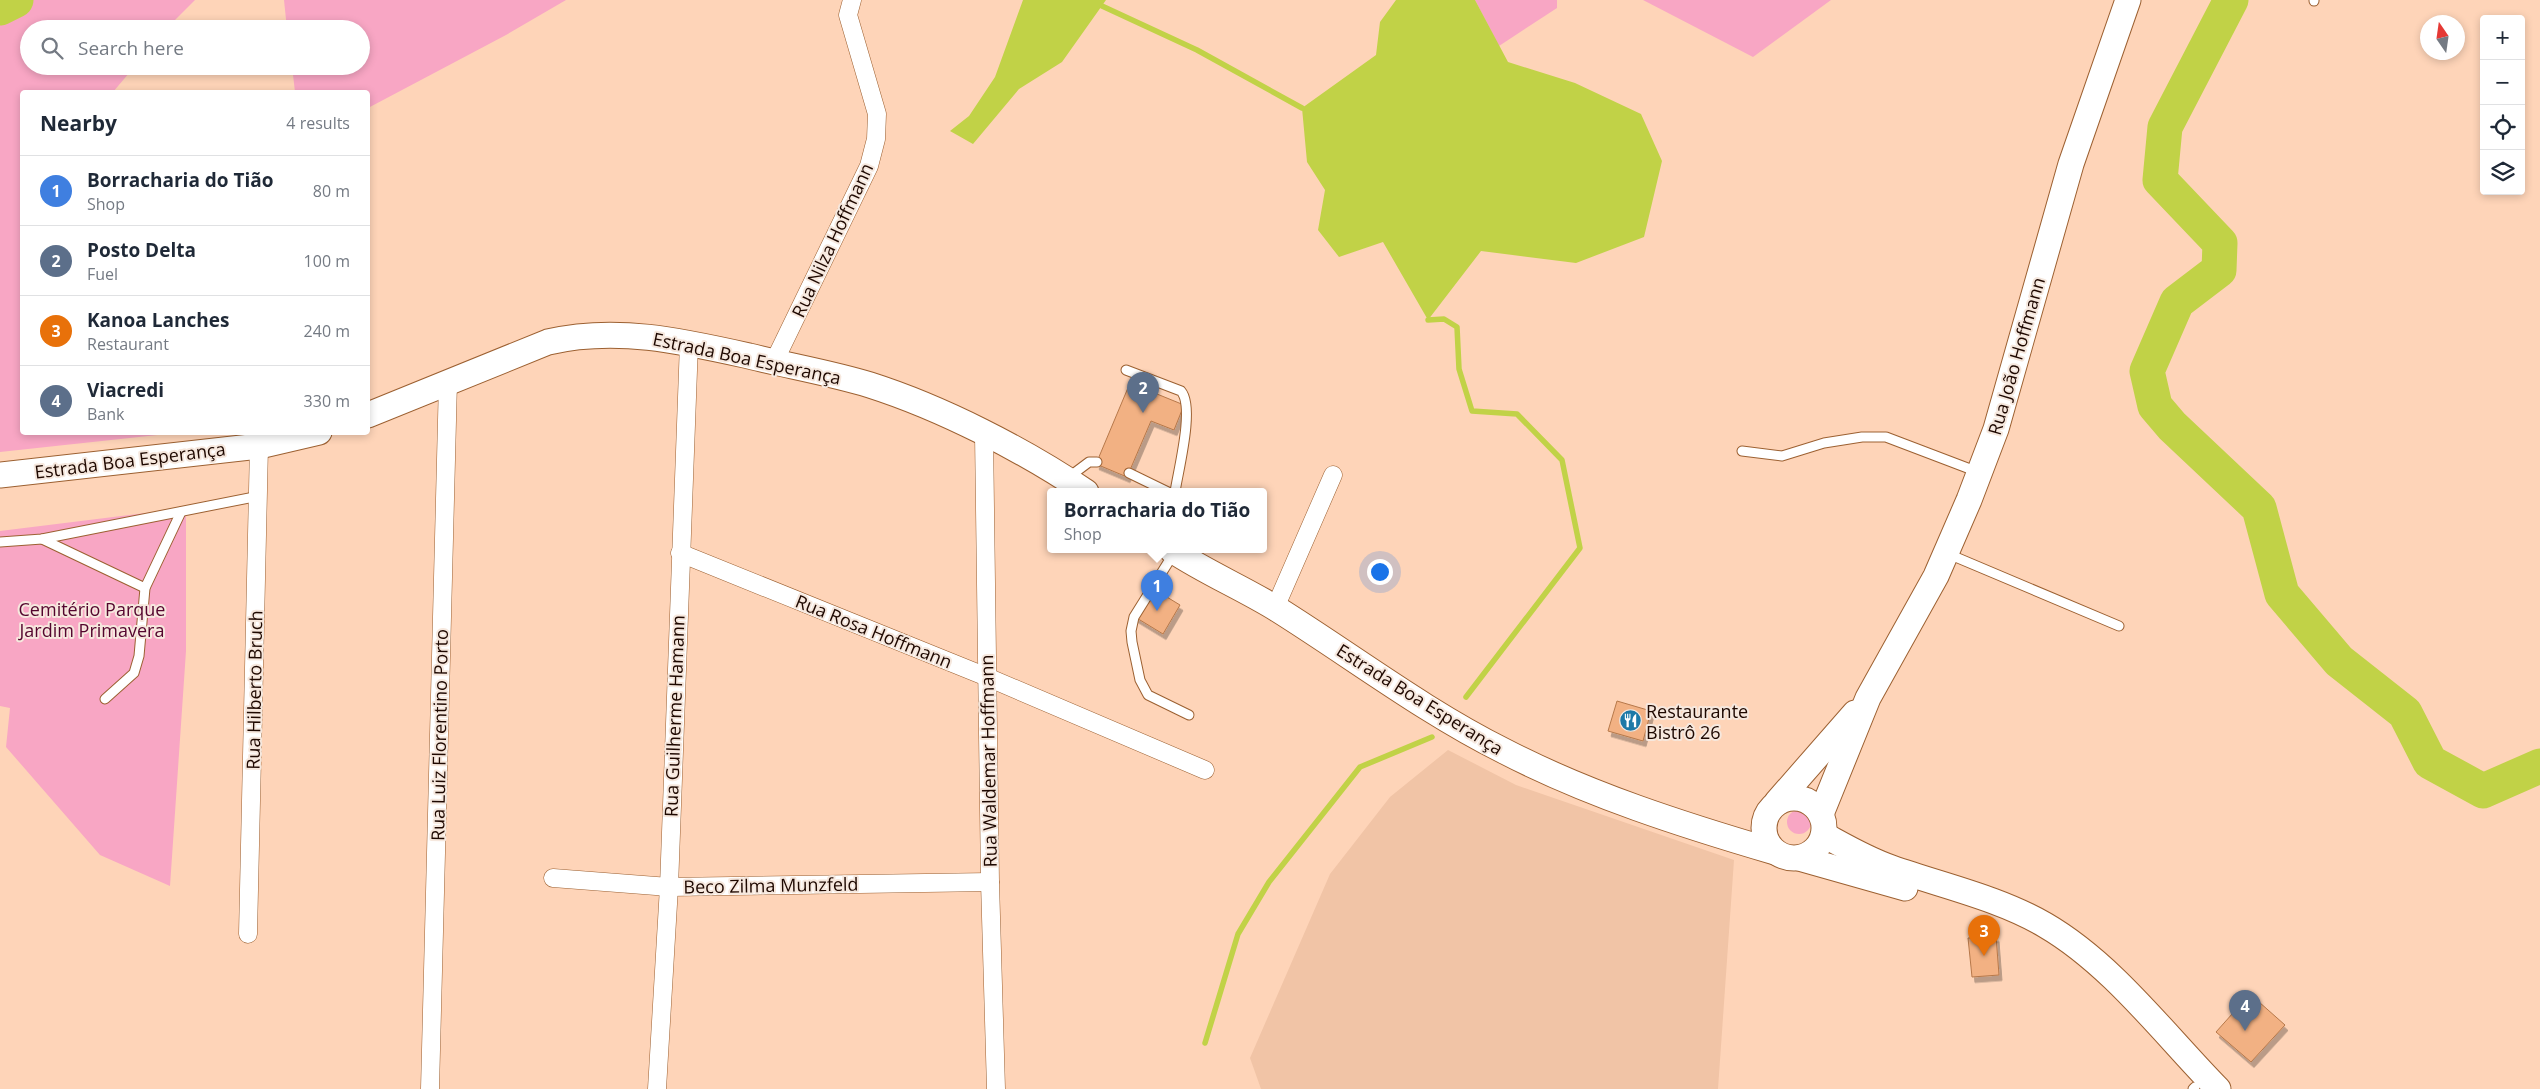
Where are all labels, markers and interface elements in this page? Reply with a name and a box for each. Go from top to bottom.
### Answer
north arrow [2420,15,2465,60]
map controls [2480,15,2525,195]
button: + [2480,15,2525,60]
search box [20,20,370,75]
icon: search [38,34,66,62]
text: Search here [78,35,184,61]
button: − [2480,60,2525,105]
button: locate [2480,105,2525,150]
text: Nearby [40,109,117,137]
text: 4 results [286,112,350,134]
button: layers [2480,150,2525,195]
street label: Rua Nilza Hoffmann [786,159,878,321]
text: Borracharia do Tião [87,167,274,193]
text: 1 [51,180,61,202]
text: 80 m [313,180,350,202]
text: Shop [87,193,125,215]
text: Posto Delta [87,237,196,263]
text: 2 [51,250,61,272]
text: 100 m [304,250,350,272]
text: Fuel [87,263,118,285]
street label: Rua João Hoffmann [1982,274,2050,438]
text: Kanoa Lanches [87,307,229,333]
text: 3 [51,320,61,342]
text: 240 m [304,320,350,342]
street label: Estrada Boa Esperança [651,326,843,390]
text: Restaurant [87,333,169,355]
pin: 2 [1127,372,1159,413]
text: Viacredi [87,377,164,403]
text: 4 [51,390,61,412]
text: 330 m [304,390,350,412]
text: Bank [87,403,124,425]
street label: Estrada Boa Esperança [33,436,227,484]
popup [1047,488,1267,553]
text: Borracharia do Tião [1064,497,1250,523]
text: Shop [1064,523,1102,545]
your location [1367,559,1393,585]
pin: 1 [1141,570,1173,611]
street label: Rua Rosa Hoffmann [792,589,956,673]
park label: Cemitério Parque Jardim Primavera [18,597,165,642]
street label: Rua Hilberto Bruch [241,610,267,770]
street label: Rua Guilherme Hamann [658,615,690,817]
street label: Rua Luiz Florentino Porto [425,629,453,841]
street label: Estrada Boa Esperança [1332,638,1508,760]
street label: Rua Waldemar Hoffmann [974,654,1002,868]
place label: Restaurante Bistrô 26 [1646,699,1748,744]
restaurant icon: Restaurante Bistrô 26 [1618,709,1642,733]
street label: Beco Zilma Munzfeld [683,871,859,899]
pin: 3 [1968,915,2000,956]
pin: 4 [2229,990,2261,1031]

